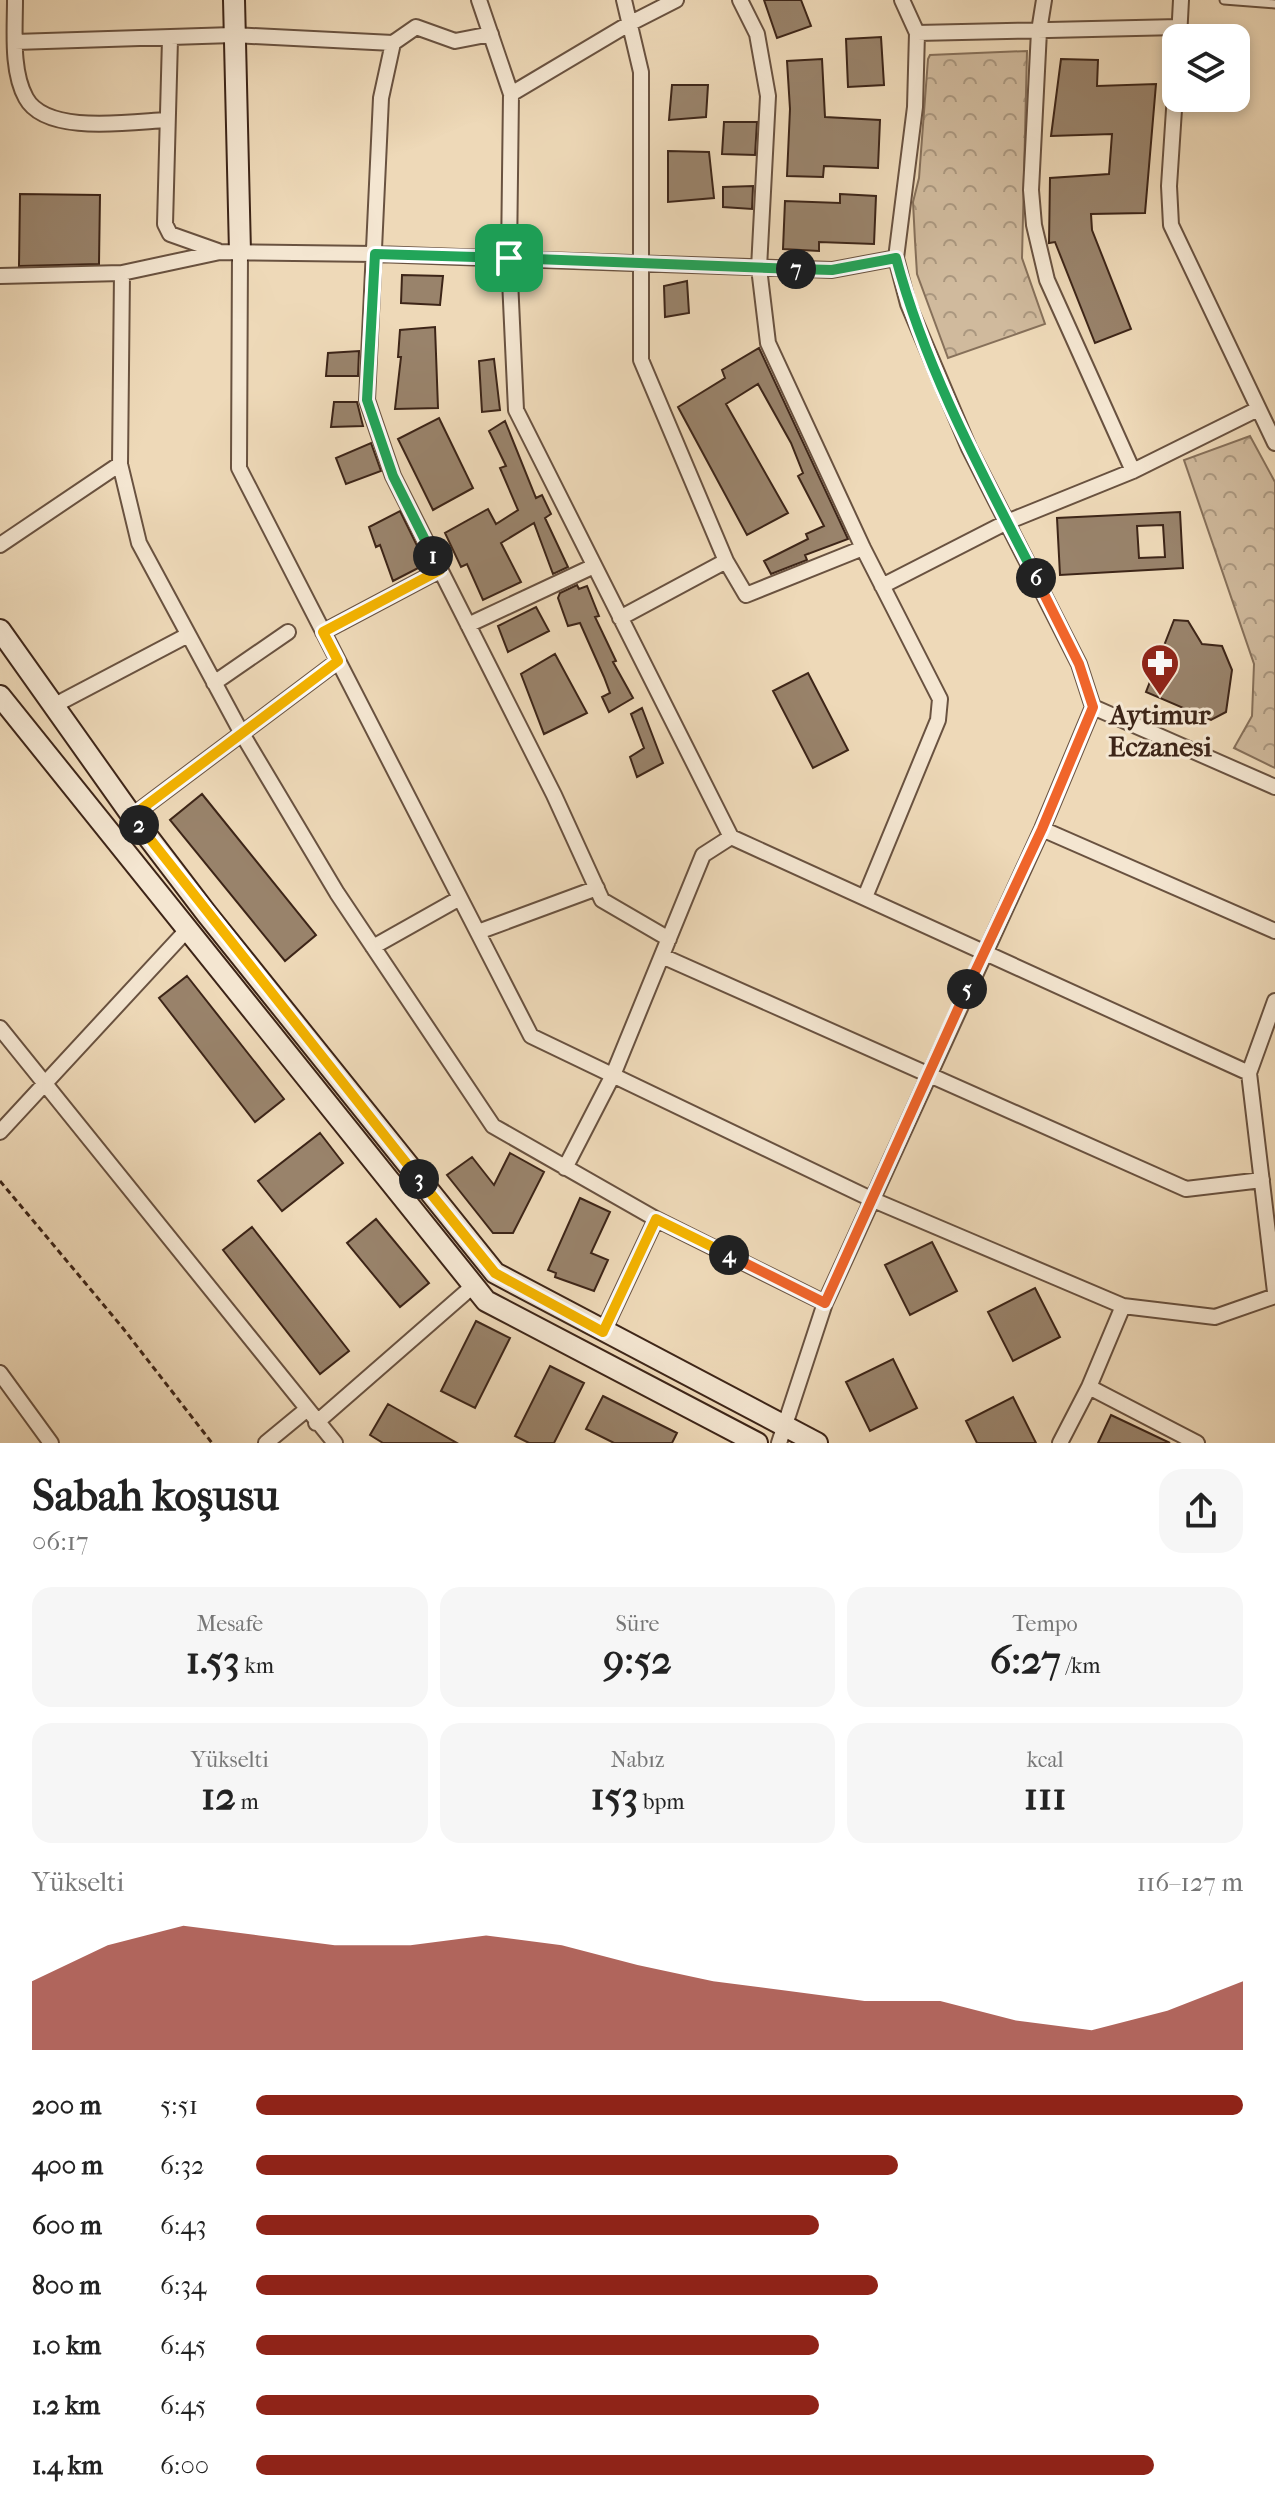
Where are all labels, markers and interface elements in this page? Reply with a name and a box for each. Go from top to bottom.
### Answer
map controls [1162,24,1250,112]
button: layers [1162,24,1250,112]
pin [475,224,543,292]
icon: arrive [487,236,531,280]
pin: 7 [776,249,816,289]
text: 7 [791,256,801,282]
pin: 1 [413,536,453,576]
text: 1 [429,543,437,569]
pin: 6 [1016,558,1056,598]
text: 6 [1030,565,1042,591]
pharmacy icon: Aytimur Eczanesi [1139,642,1181,697]
place label: Aytimur Eczanesi [1108,698,1212,763]
pin: 2 [119,805,159,845]
text: 2 [133,812,145,838]
pin: 5 [947,969,987,1009]
text: 5 [962,976,972,1002]
pin: 3 [399,1159,439,1199]
text: 3 [414,1166,424,1192]
pin: 4 [709,1235,749,1275]
text: 4 [723,1242,736,1268]
button: share [1159,1469,1243,1553]
text: Sabah koşusu [32,1470,279,1521]
text: 06:17 [32,1526,89,1557]
text: Mesafe [196,1611,263,1637]
text: Süre [616,1611,659,1637]
text: Tempo [1013,1611,1078,1637]
text: 1.53 [186,1637,240,1683]
text: 9:52 [603,1637,672,1683]
text: 6:27 [990,1637,1061,1683]
text: km [240,1653,274,1679]
text: /km [1061,1653,1101,1679]
text: Yükselti [191,1747,269,1773]
text: Nabız [610,1747,665,1773]
text: kcal [1027,1747,1064,1773]
text: 12 [201,1773,236,1819]
text: 153 [590,1773,638,1819]
text: 111 [1024,1773,1067,1819]
text: m [236,1789,259,1815]
text: bpm [638,1789,685,1815]
text: Yükselti [32,1867,124,1898]
text: 116–127 m [1137,1867,1243,1898]
text: 200 m [32,2090,101,2121]
text: 5:51 [160,2090,198,2121]
text: 400 m [32,2150,103,2181]
text: 6:32 [160,2150,204,2181]
text: 600 m [32,2210,102,2241]
text: 6:43 [160,2210,206,2241]
text: 800 m [32,2270,101,2301]
text: 6:34 [160,2270,206,2301]
text: 1.0 km [32,2330,101,2361]
text: 6:45 [160,2330,206,2361]
text: 1.2 km [32,2390,100,2421]
text: 6:45 [160,2390,206,2421]
text: 1.4 km [32,2450,103,2481]
text: 6:00 [160,2450,209,2481]

